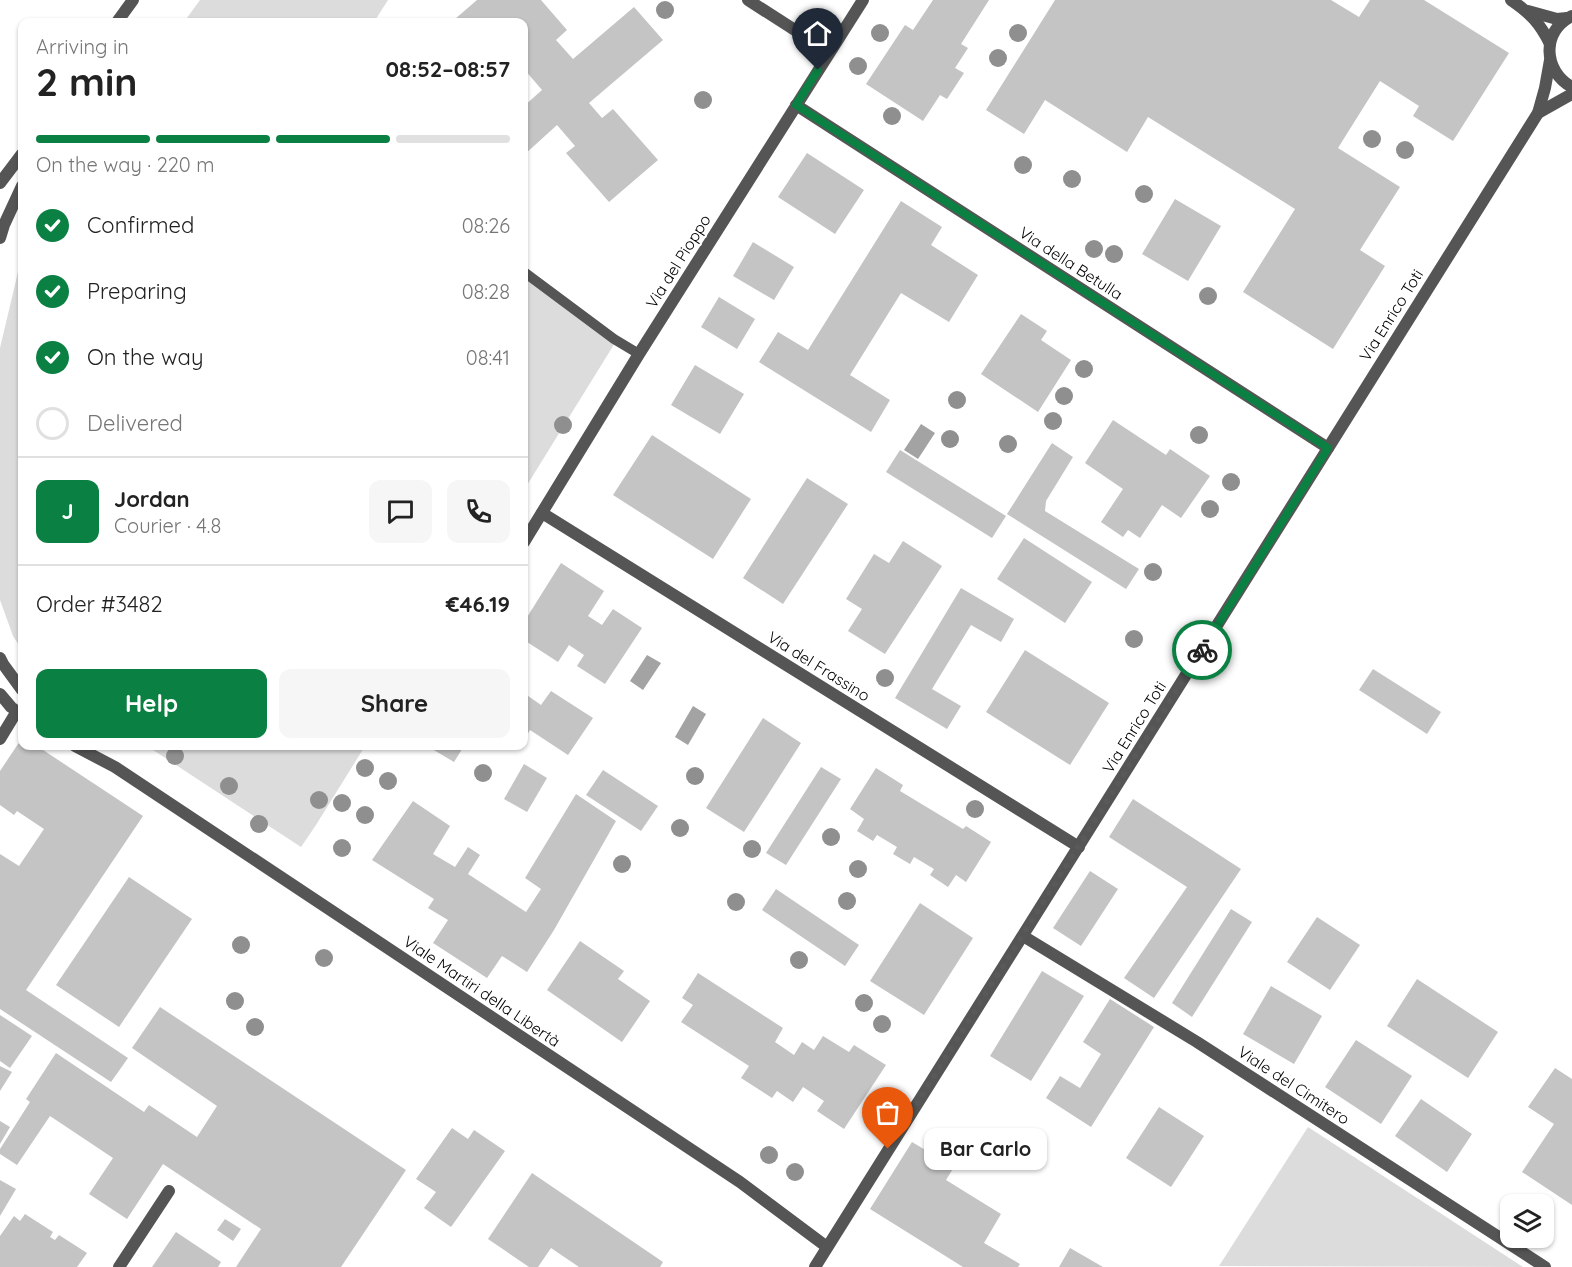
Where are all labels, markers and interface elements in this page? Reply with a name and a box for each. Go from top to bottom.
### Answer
pin [792,8,843,70]
icon: home [801,17,834,50]
text: Arriving in [36,34,129,59]
text: 08:52–08:57 [386,55,510,83]
text: 2 min [36,57,138,106]
text: On the way · 220 m [36,152,214,177]
icon: check [36,209,69,242]
text: Confirmed [87,211,194,239]
street label: Via del Pioppo [641,211,715,311]
text: 08:26 [462,213,510,238]
street label: Via della Betulla [1016,222,1126,304]
street label: Via Enrico Toti [1355,265,1427,365]
icon: check [36,275,69,308]
text: Preparing [87,277,187,305]
text: 08:28 [462,279,510,304]
icon: check [36,341,69,374]
text: On the way [87,343,203,371]
text: 08:41 [466,345,510,370]
text: Delivered [87,409,183,437]
button: chat [369,480,432,543]
button: phone [447,480,510,543]
text: Jordan [114,485,190,513]
text: J [61,497,74,525]
text: Courier · 4.8 [114,513,221,538]
text: Order #3482 [36,590,163,618]
text: €46.19 [446,590,510,618]
courier [1172,620,1232,680]
street label: Via del Frassino [764,627,874,705]
icon: bike [1186,634,1219,667]
button: Help [36,669,267,738]
button: Share [279,669,510,738]
street label: Via Enrico Toti [1098,677,1170,777]
street label: Viale Martiri della Libertà [400,931,564,1051]
street label: Viale del Cimitero [1234,1041,1354,1129]
pin [862,1087,913,1149]
icon: bag [871,1096,904,1129]
callout: Bar Carlo [924,1128,1047,1170]
text: Bar Carlo [940,1136,1031,1161]
map controls [1500,1194,1554,1248]
button: layers [1500,1194,1554,1248]

